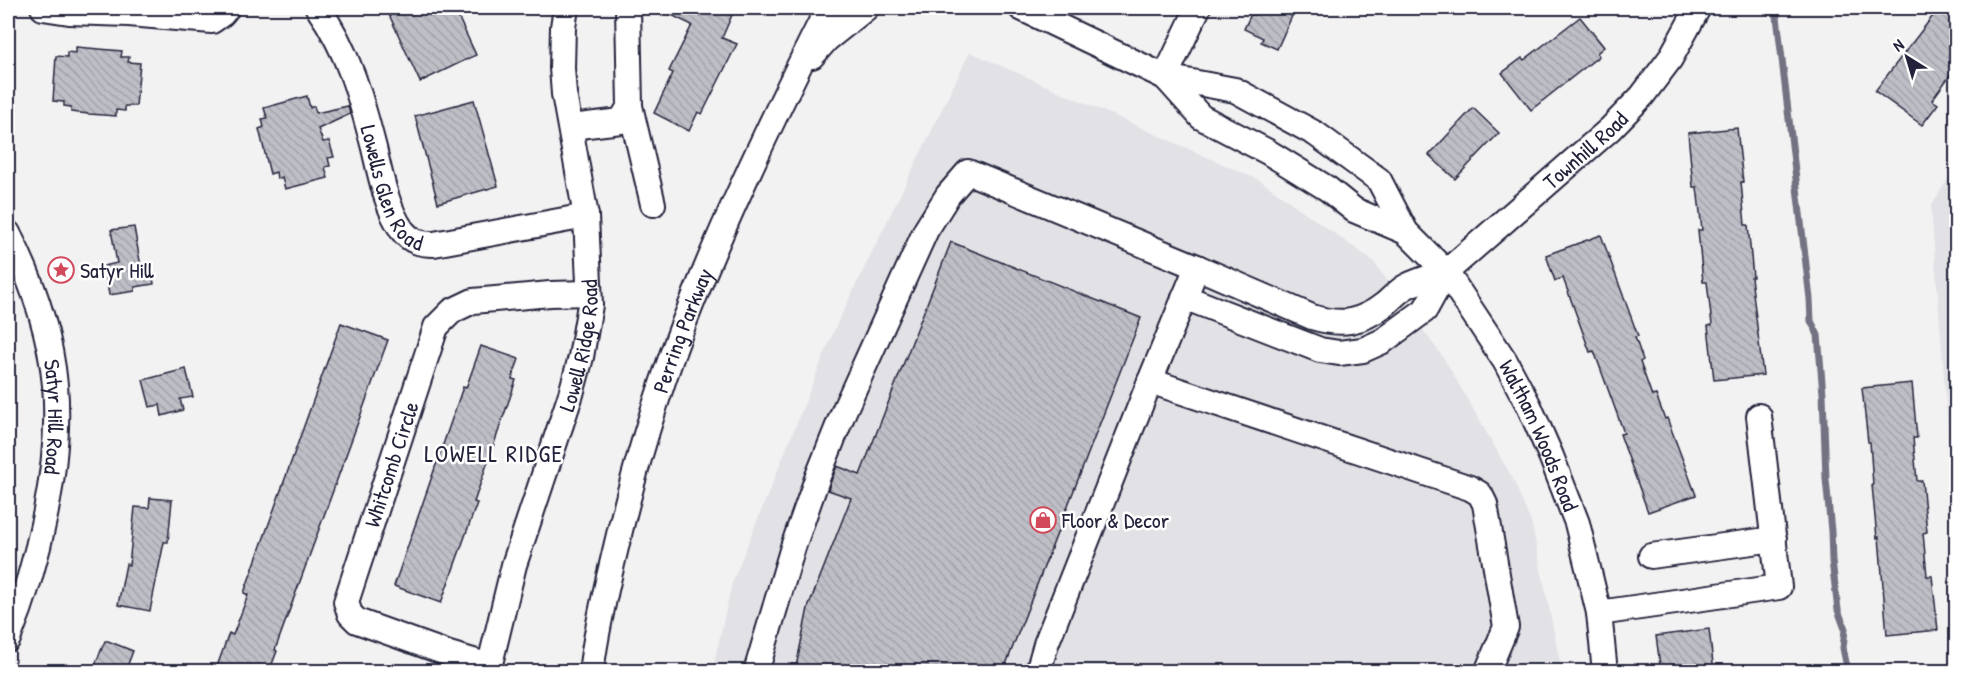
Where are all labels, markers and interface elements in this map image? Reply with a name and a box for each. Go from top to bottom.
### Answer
north arrow [1877,27,1937,87]
text: N [1888,33,1908,56]
street label: Townhill Road [1536,104,1635,196]
street label: Lowells Glen Road [354,121,427,258]
place icon: Satyr Hill [46,255,76,285]
place label: Satyr Hill [80,255,154,285]
street label: Perring Parkway [645,264,719,397]
street label: Lowell Ridge Road [551,279,605,415]
street label: Waltham Woods Road [1492,354,1586,516]
street label: Satyr Hill Road [37,357,71,476]
street label: Whitcomb Circle [357,397,426,531]
district label: LOWELL RIDGE [424,437,564,469]
shop icon: Floor & Decor [1028,505,1058,535]
place label: Floor & Decor [1061,505,1170,535]

